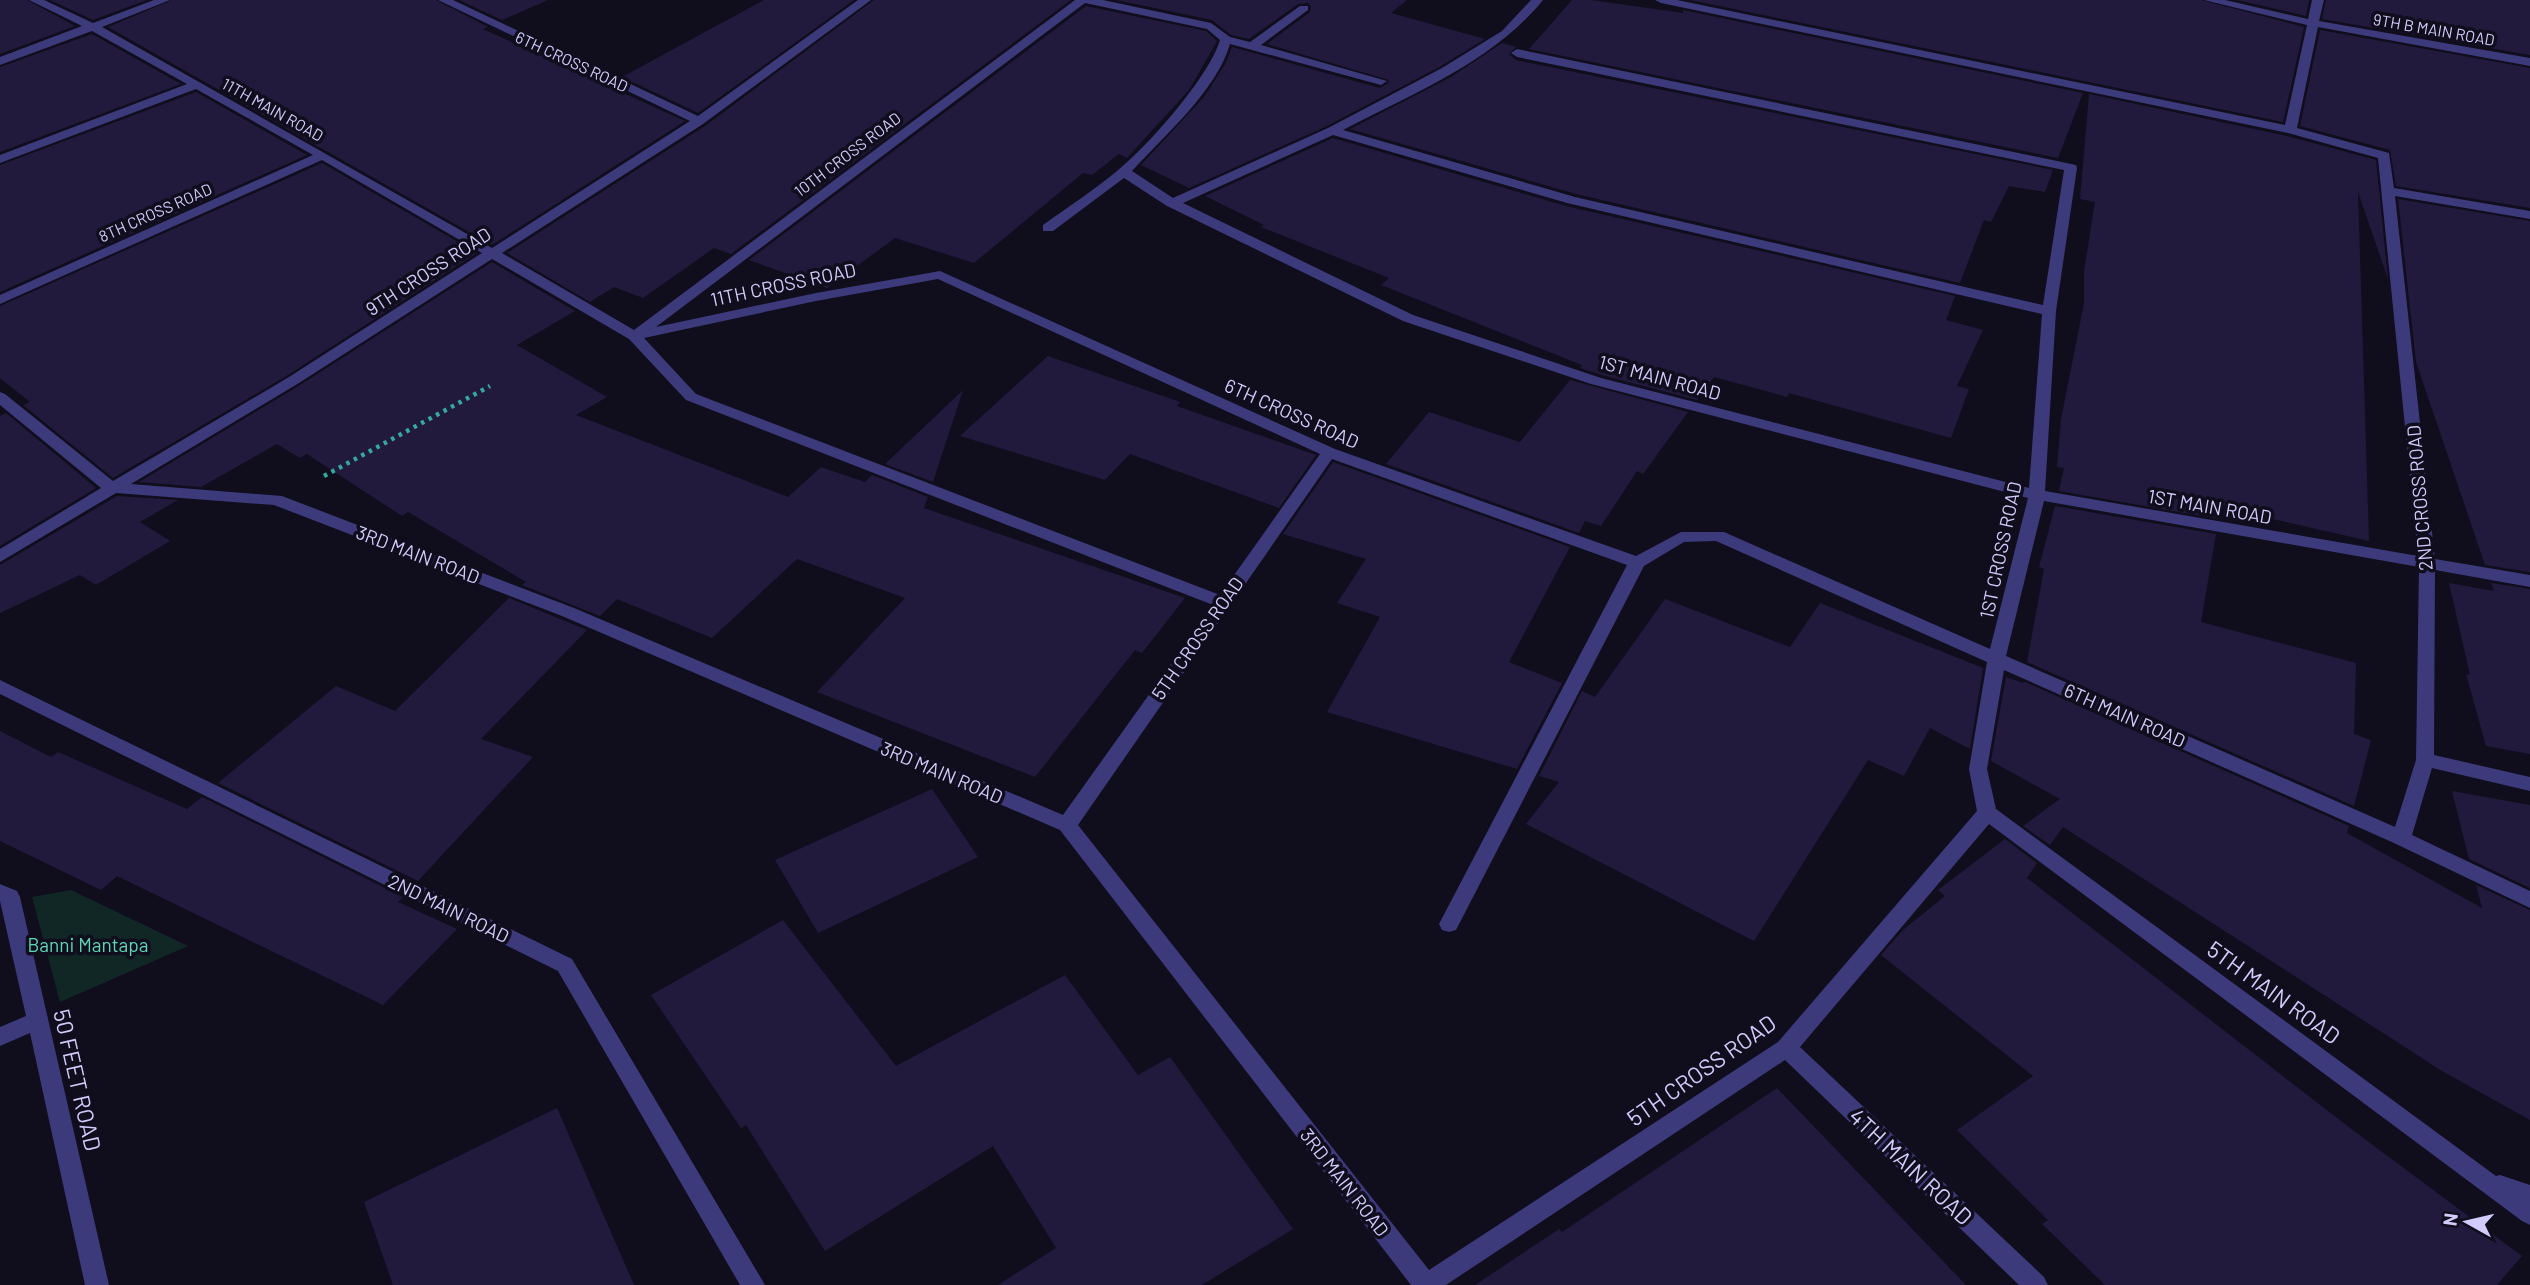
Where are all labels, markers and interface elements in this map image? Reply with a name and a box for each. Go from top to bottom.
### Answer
street label: 9TH B MAIN ROAD [2372,9,2496,49]
street label: 6TH CROSS ROAD [513,27,631,95]
street label: 11TH MAIN ROAD [219,73,327,145]
street label: 10TH CROSS ROAD [790,108,904,200]
street label: 8TH CROSS ROAD [96,179,214,245]
street label: 9TH CROSS ROAD [361,222,495,320]
street label: 11TH CROSS ROAD [708,257,858,311]
street label: 1ST MAIN ROAD [1596,350,1724,404]
street label: 6TH CROSS ROAD [1221,373,1363,453]
street label: 2ND CROSS ROAD [2401,424,2437,572]
street label: 1ST CROSS ROAD [1974,479,2026,621]
street label: 1ST MAIN ROAD [2146,484,2274,528]
street label: 3RD MAIN ROAD [353,520,483,588]
street label: 5TH CROSS ROAD [1146,572,1248,704]
street label: 6TH MAIN ROAD [2061,678,2189,752]
street label: 3RD MAIN ROAD [878,736,1006,808]
street label: 2ND MAIN ROAD [385,869,513,947]
park label: Banni Mantapa [28,933,149,956]
street label: 5TH MAIN ROAD [2202,934,2346,1050]
street label: 50 FEET ROAD [48,1006,108,1154]
street label: 5TH CROSS ROAD [1621,1008,1781,1132]
street label: 4TH MAIN ROAD [1844,1102,1978,1230]
street label: 3RD MAIN ROAD [1296,1124,1394,1240]
north arrow [2432,1187,2502,1257]
text: N [2437,1212,2462,1227]

